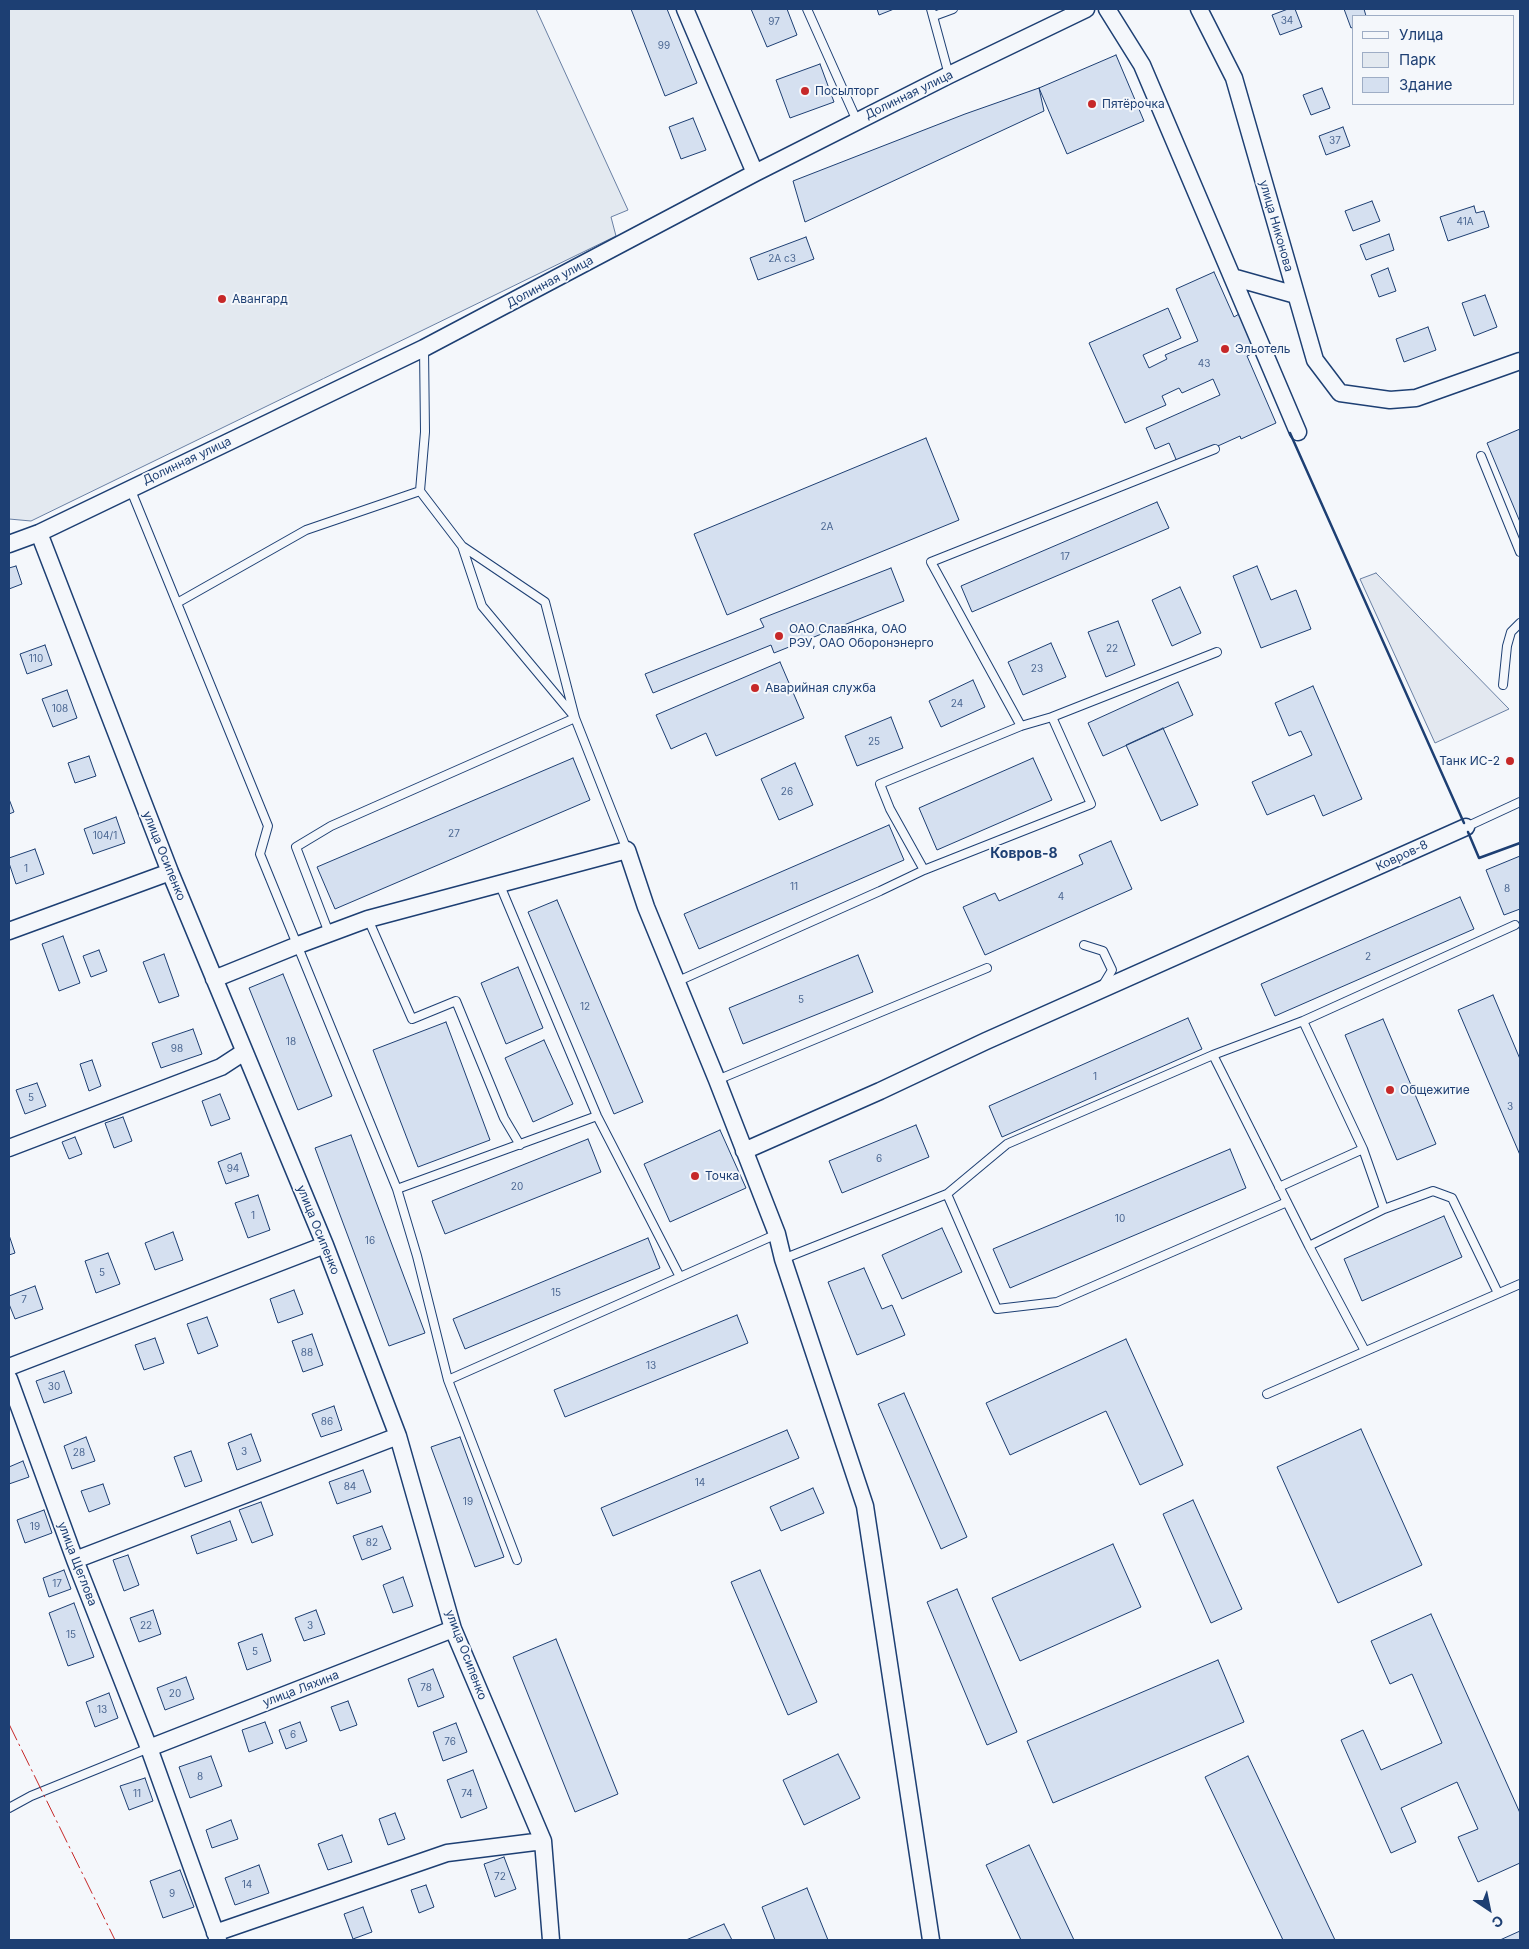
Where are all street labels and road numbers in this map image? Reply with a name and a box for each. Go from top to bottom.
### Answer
street label: Долинная улица [863,67,955,123]
street label: улица Никонова [1256,178,1296,274]
street label: Долинная улица [504,253,596,311]
street label: Долинная улица [140,434,234,488]
street label: улица Осипенко [139,809,189,903]
street label: Ковров-8 [1374,838,1430,874]
street label: улица Осипенко [293,1183,343,1277]
street label: улица Щеглова [54,1520,100,1608]
street label: улица Осипенко [442,1608,490,1702]
street label: улица Ляхина [261,1668,341,1710]

